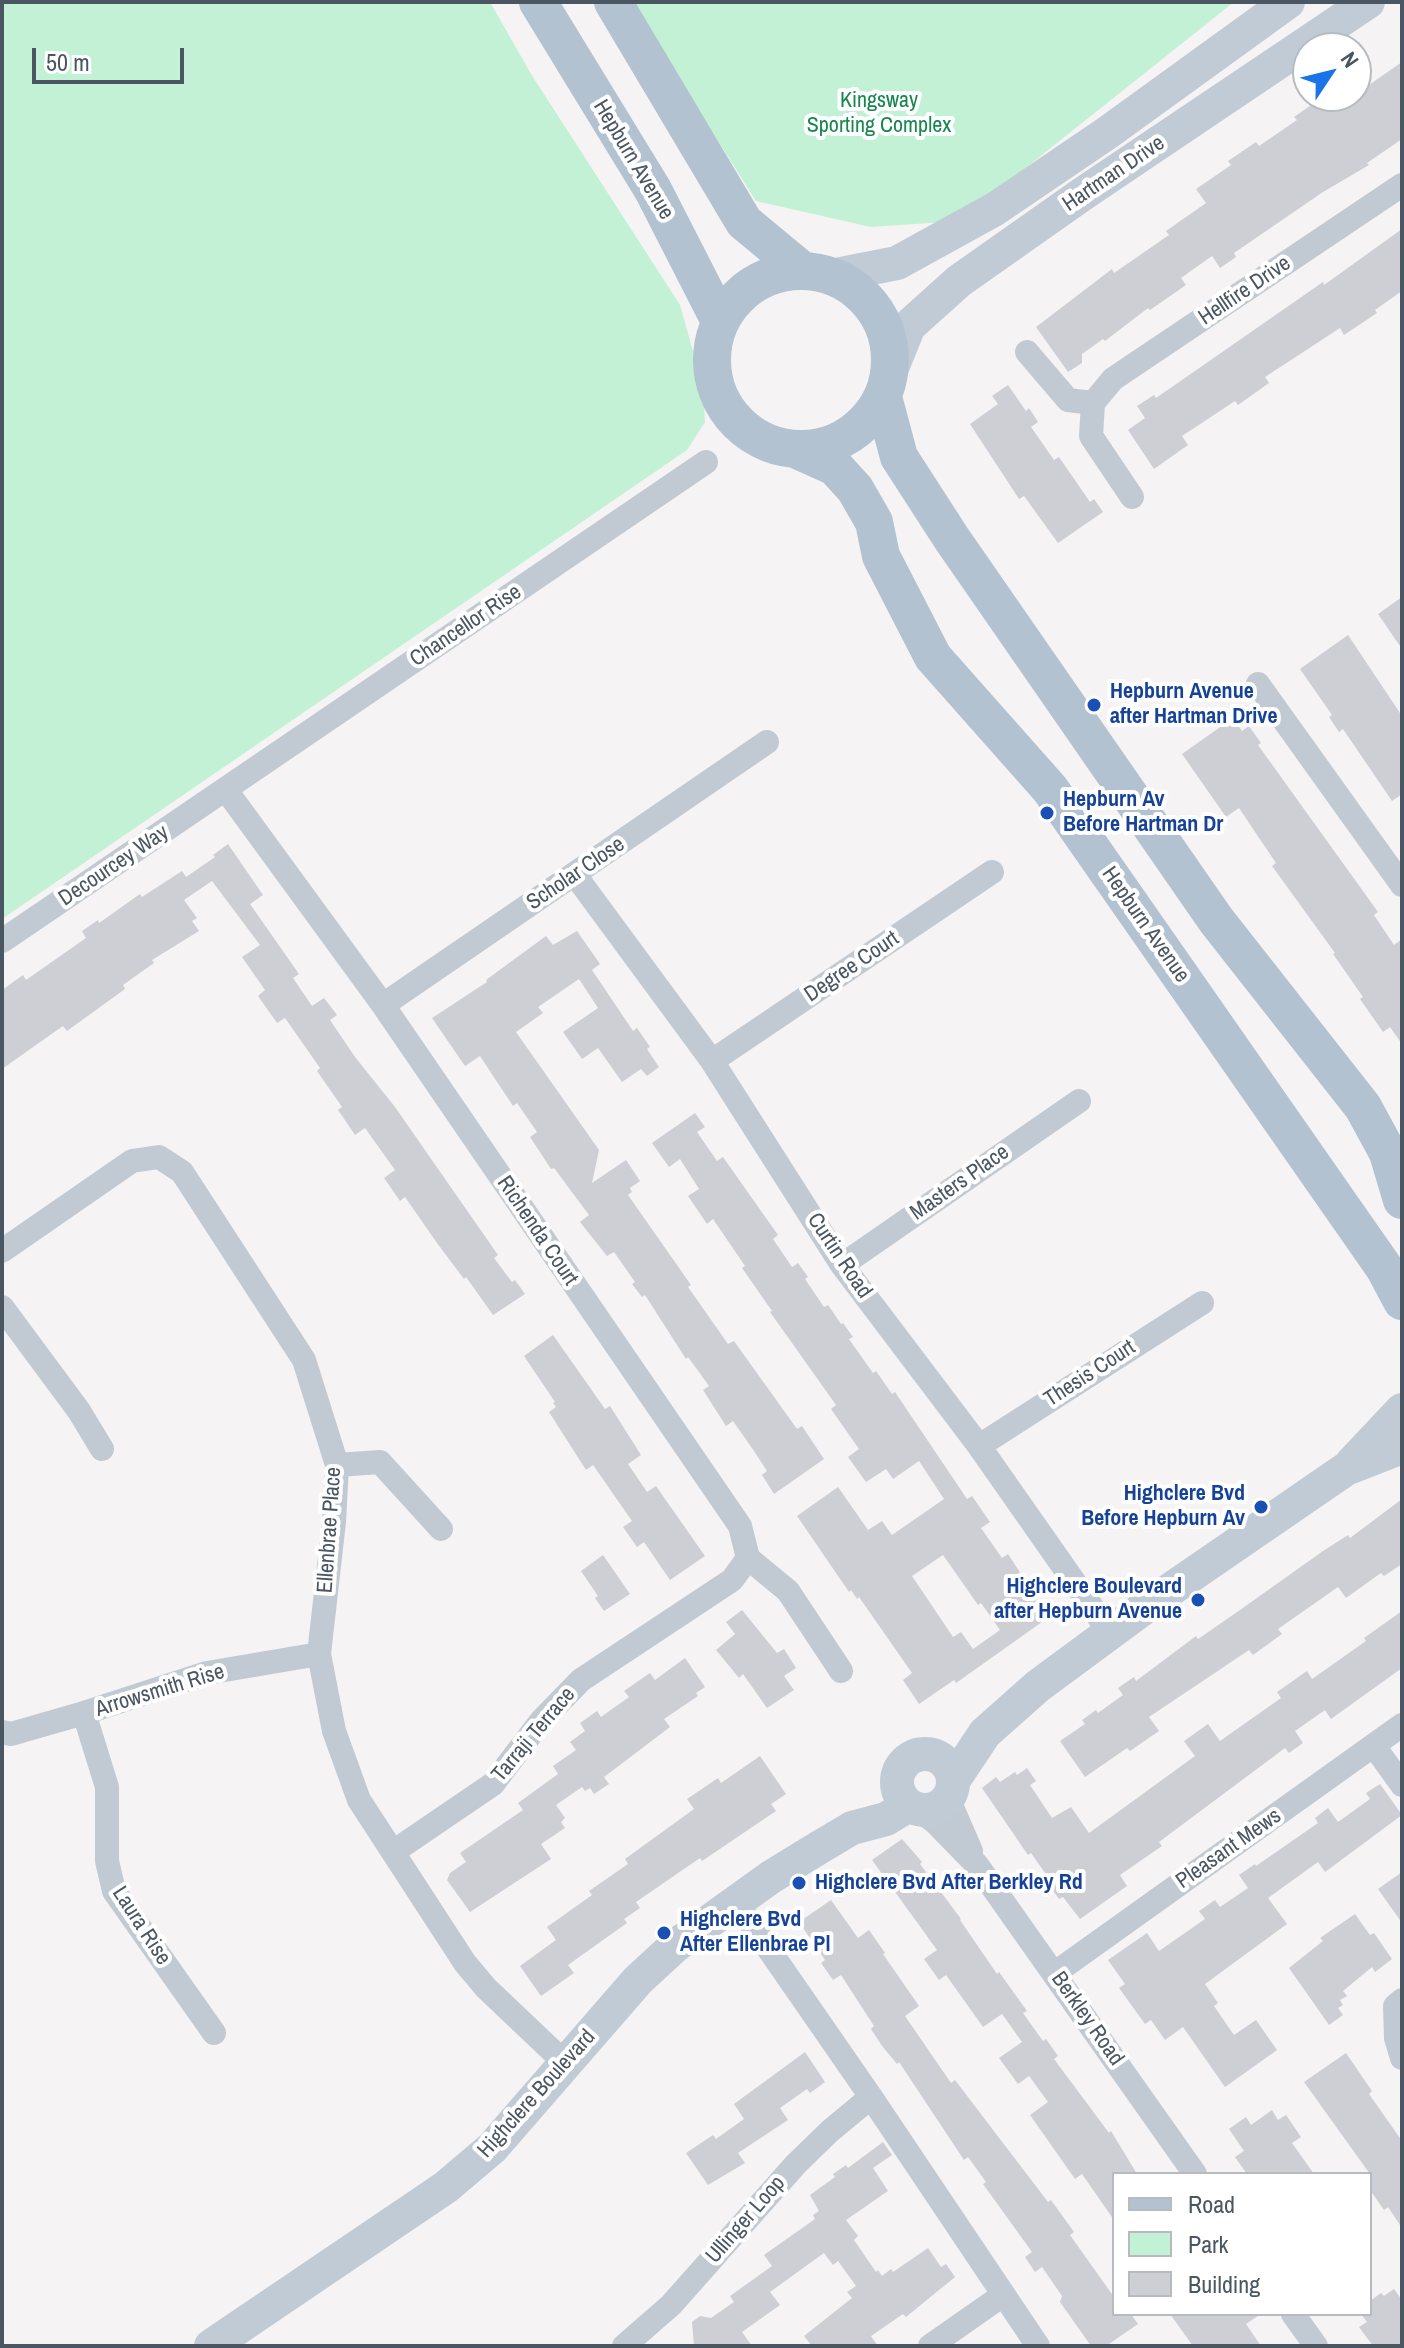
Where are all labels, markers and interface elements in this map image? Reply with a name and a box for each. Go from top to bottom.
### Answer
scale bar [36,32,188,82]
north arrow [1292,32,1372,112]
text: N [1334,45,1366,73]
text: 50 m [46,46,90,78]
park label: Kingsway Sporting Complex [807,88,951,140]
street label: Hepburn Avenue [587,95,679,225]
street label: Hartman Drive [1058,130,1170,218]
street label: Hellfire Drive [1194,251,1296,331]
street label: Chancellor Rise [405,579,527,673]
place label: Hepburn Avenue after Hartman Drive [1110,679,1277,730]
marker: Hepburn Avenue after Hartman Drive [1085,696,1103,714]
place label: Hepburn Av Before Hartman Dr [1063,787,1223,838]
marker: Hepburn Av Before Hartman Dr [1038,804,1056,822]
street label: Decourcey Way [54,820,174,912]
street label: Scholar Close [522,832,630,916]
street label: Hepburn Avenue [1095,862,1195,988]
street label: Degree Court [800,926,904,1008]
street label: Masters Place [906,1139,1014,1227]
street label: Richenda Court [491,1171,583,1291]
street label: Curtin Road [801,1208,877,1304]
street label: Thesis Court [1040,1335,1140,1413]
street label: Ellenbrae Place [312,1466,348,1594]
place label: Highclere Bvd Before Hepburn Av [1081,1481,1245,1532]
marker: Highclere Bvd Before Hepburn Av [1252,1498,1270,1516]
place label: Highclere Boulevard after Hepburn Avenue [994,1574,1182,1626]
marker: Highclere Boulevard after Hepburn Avenue [1189,1591,1207,1609]
street label: Arrowsmith Rise [92,1659,228,1723]
street label: Tarraji Terrace [487,1682,581,1788]
street label: Pleasant Mews [1171,1803,1287,1895]
place label: Highclere Bvd After Berkley Rd [815,1870,1083,1896]
marker: Highclere Bvd After Berkley Rd [790,1874,808,1892]
street label: Laura Rise [106,1882,176,1970]
place label: Highclere Bvd After Ellenbrae Pl [680,1907,830,1958]
marker: Highclere Bvd After Ellenbrae Pl [655,1924,673,1942]
street label: Berkley Road [1045,1967,1129,2071]
street label: Highclere Boulevard [473,2024,601,2164]
street label: Ullinger Loop [701,2171,791,2269]
legend [1112,2172,1372,2316]
text: Road [1188,2188,1235,2220]
text: Park [1188,2228,1228,2260]
text: Building [1188,2268,1260,2300]

